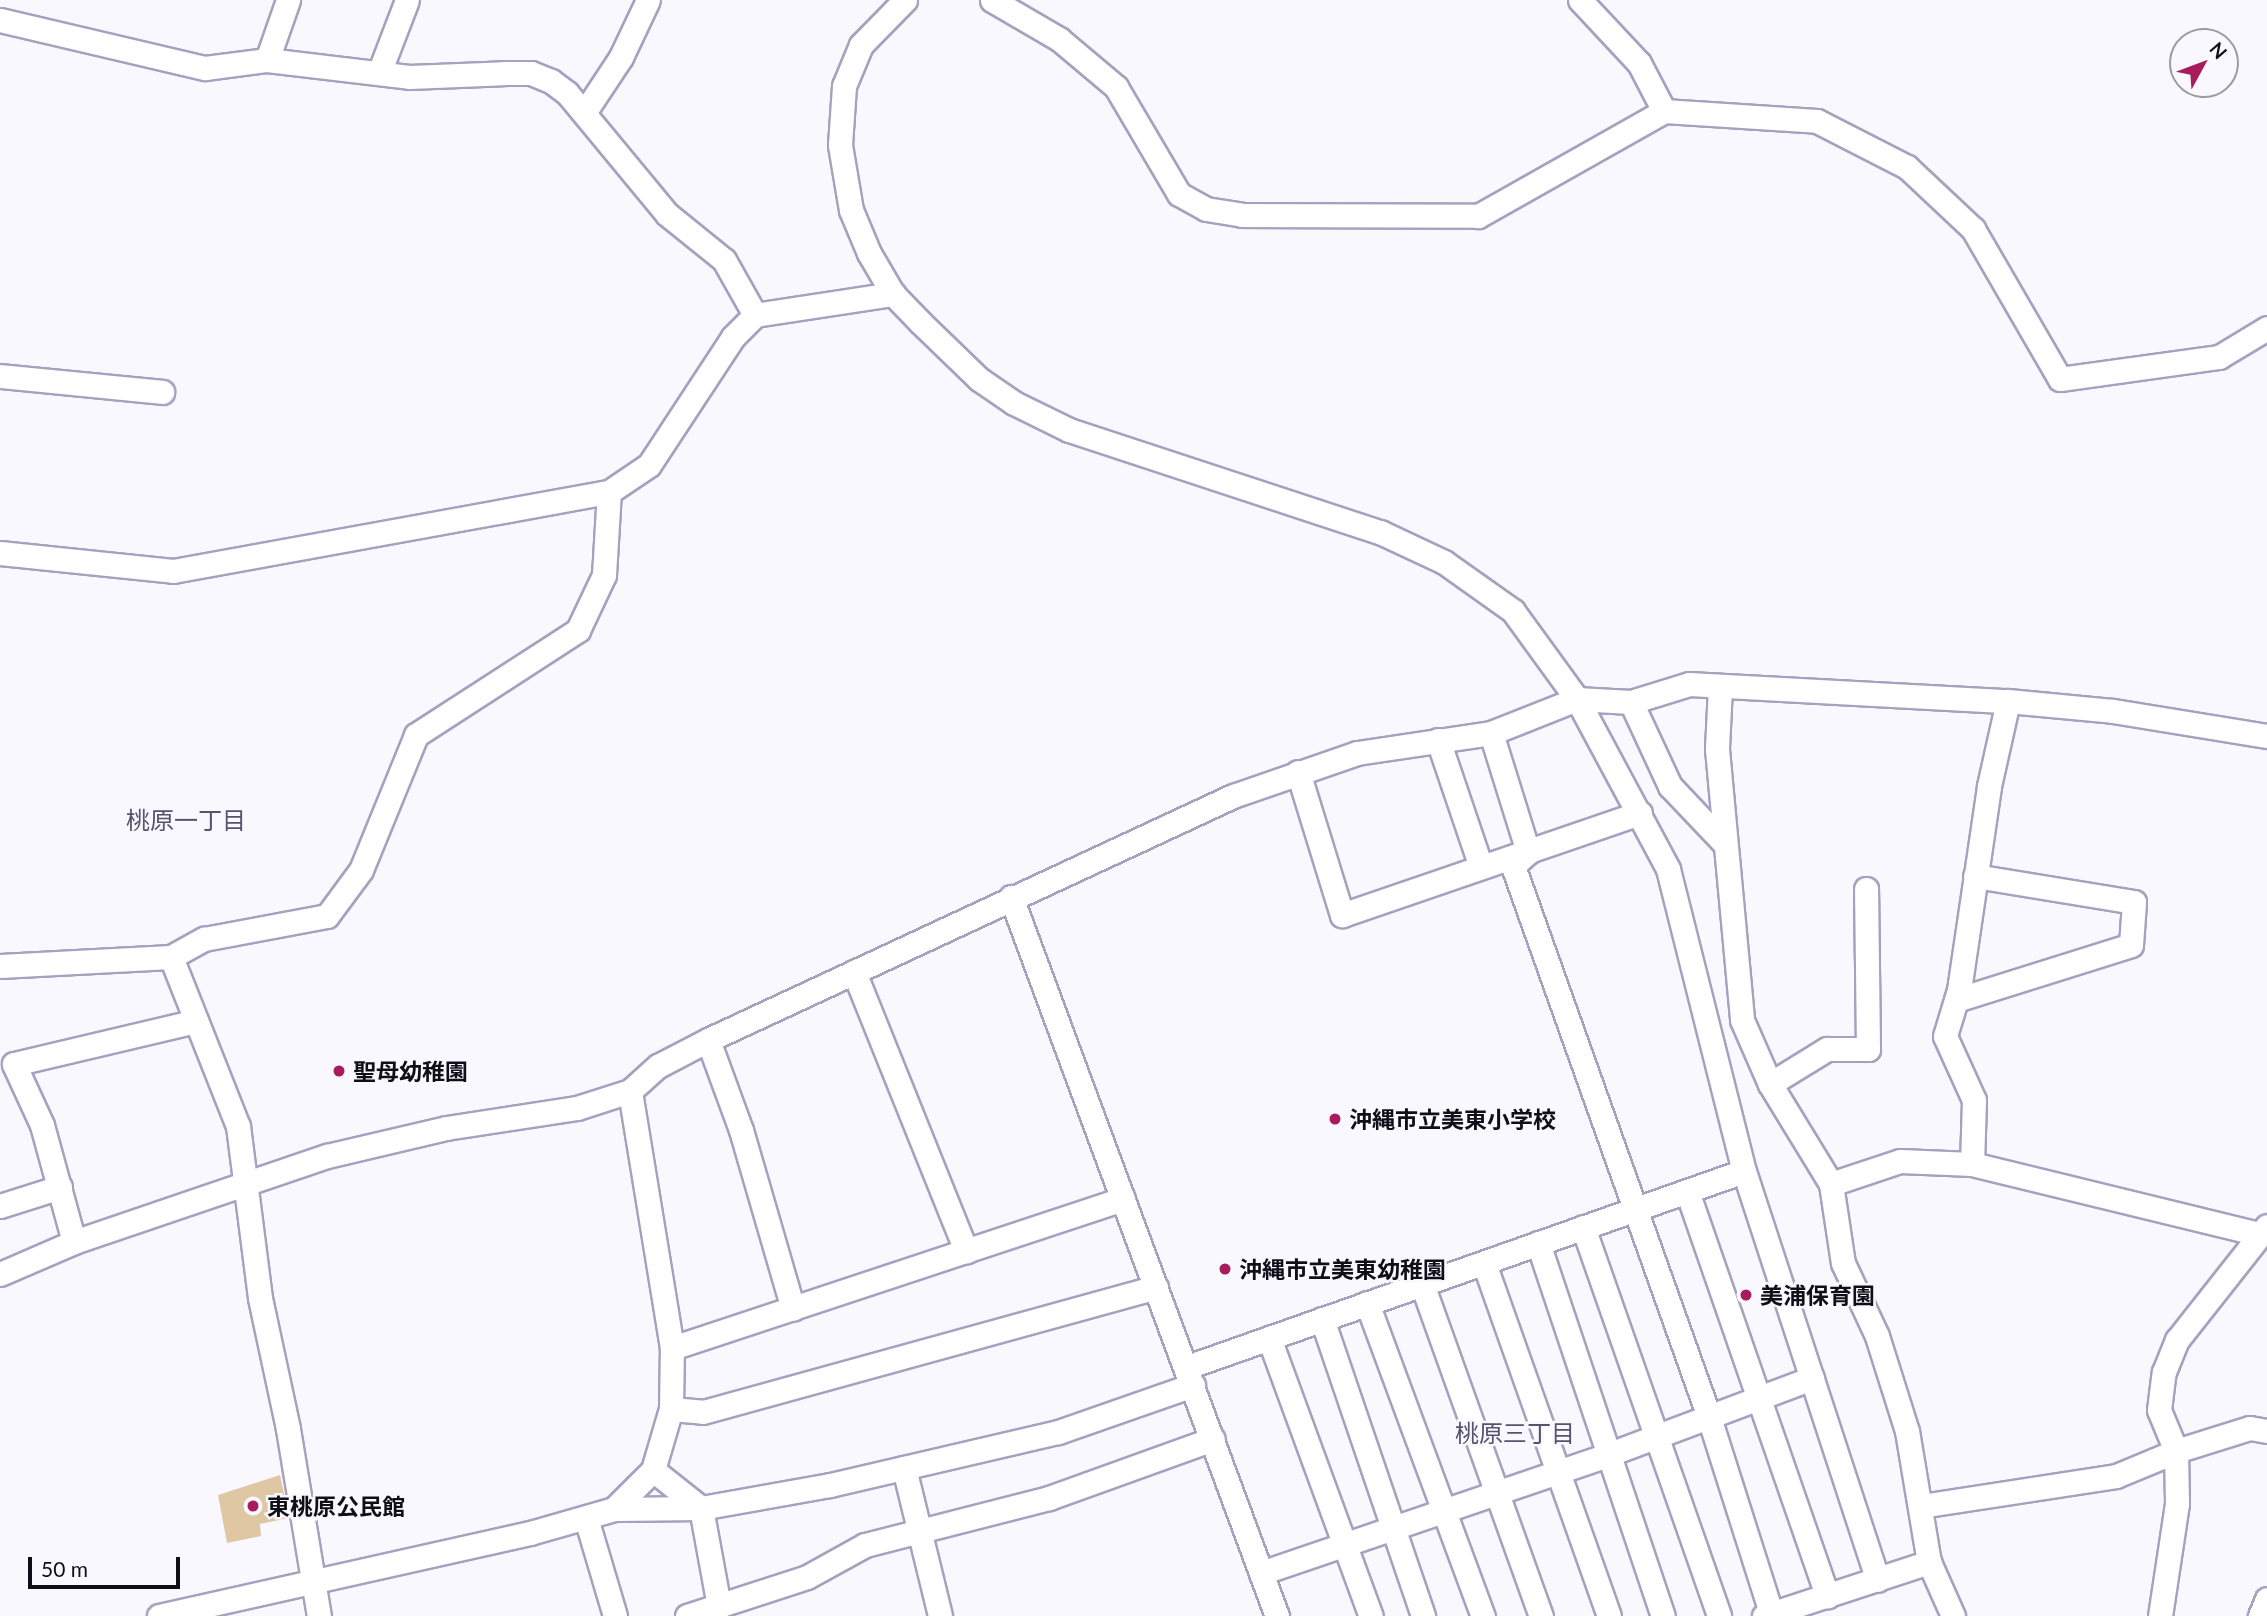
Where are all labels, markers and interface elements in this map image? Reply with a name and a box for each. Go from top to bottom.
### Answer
north arrow [2169,28,2239,98]
text: N [2205,37,2232,63]
district label: 桃原一丁目 [126,806,246,834]
place label: 聖母幼稚園 [353,1057,468,1085]
marker: 聖母幼稚園 [331,1063,347,1079]
place label: 沖縄市立美東小学校 [1349,1105,1556,1133]
marker: 沖縄市立美東小学校 [1327,1111,1343,1127]
place label: 沖縄市立美東幼稚園 [1239,1255,1446,1283]
marker: 沖縄市立美東幼稚園 [1217,1261,1233,1277]
place label: 美浦保育園 [1760,1281,1875,1309]
marker: 美浦保育園 [1738,1287,1754,1303]
district label: 桃原三丁目 [1455,1419,1575,1447]
place label: 東桃原公民館 [267,1492,405,1520]
marker: 東桃原公民館 [245,1498,261,1514]
scale bar [32,1542,184,1586]
text: 50 m [41,1556,88,1581]

